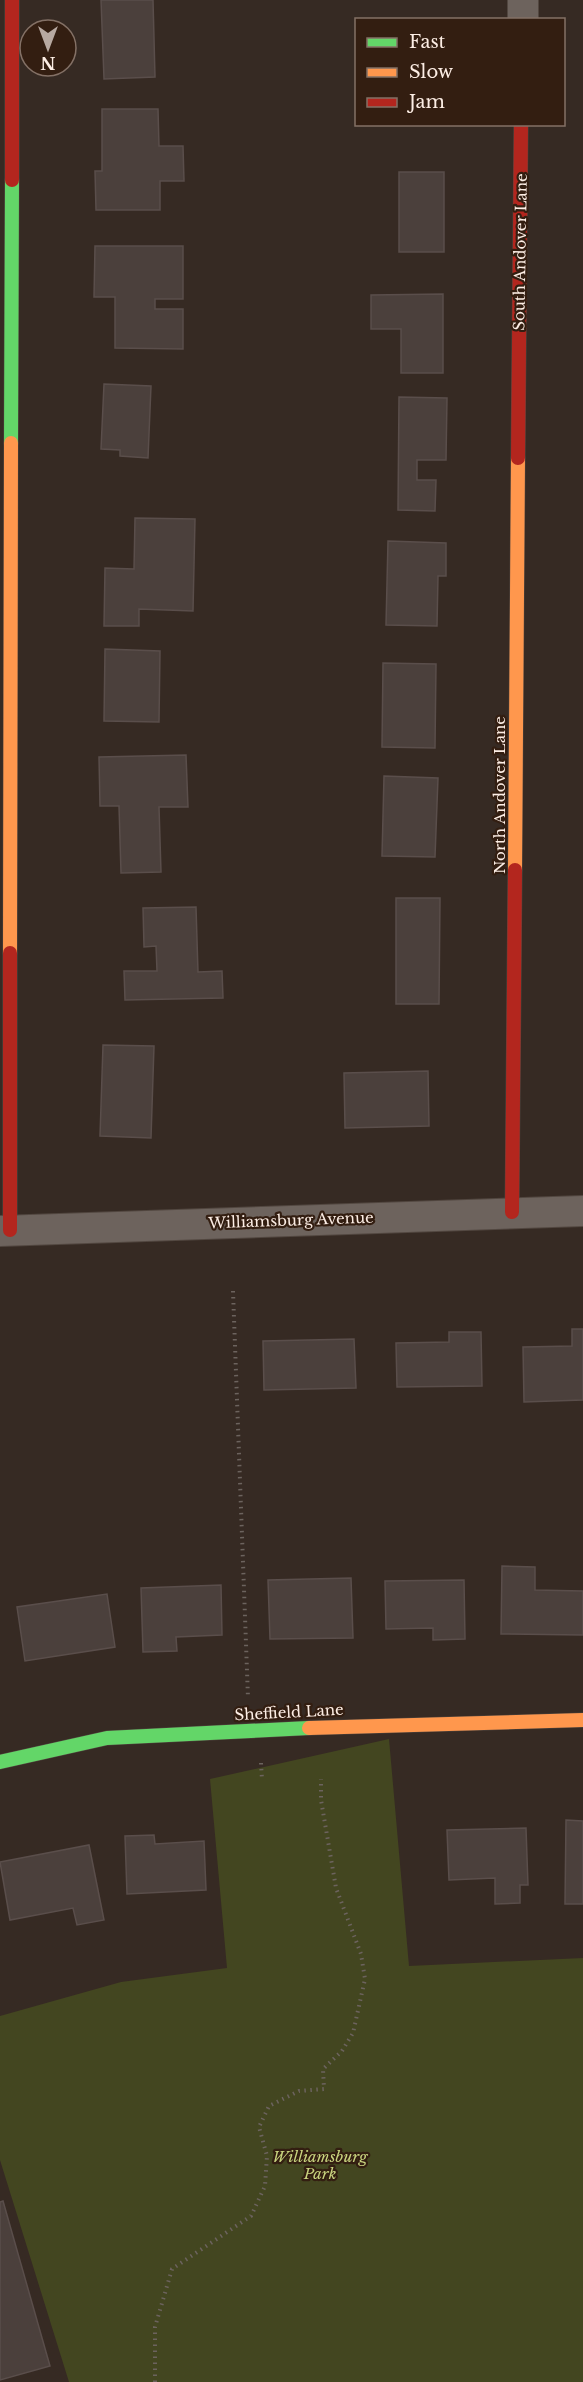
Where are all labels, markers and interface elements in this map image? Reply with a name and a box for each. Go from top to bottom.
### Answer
north arrow [18,18,78,78]
legend [355,18,565,126]
text: Fast [409,31,446,53]
text: N [40,53,56,73]
text: Slow [409,61,454,83]
text: Jam [407,91,445,113]
street label: South Andover Lane [509,173,531,331]
street label: North Andover Lane [490,716,509,874]
street label: Williamsburg Avenue [207,1208,374,1232]
street label: Sheffield Lane [234,1700,344,1724]
park label: Williamsburg Park [273,2147,368,2183]

